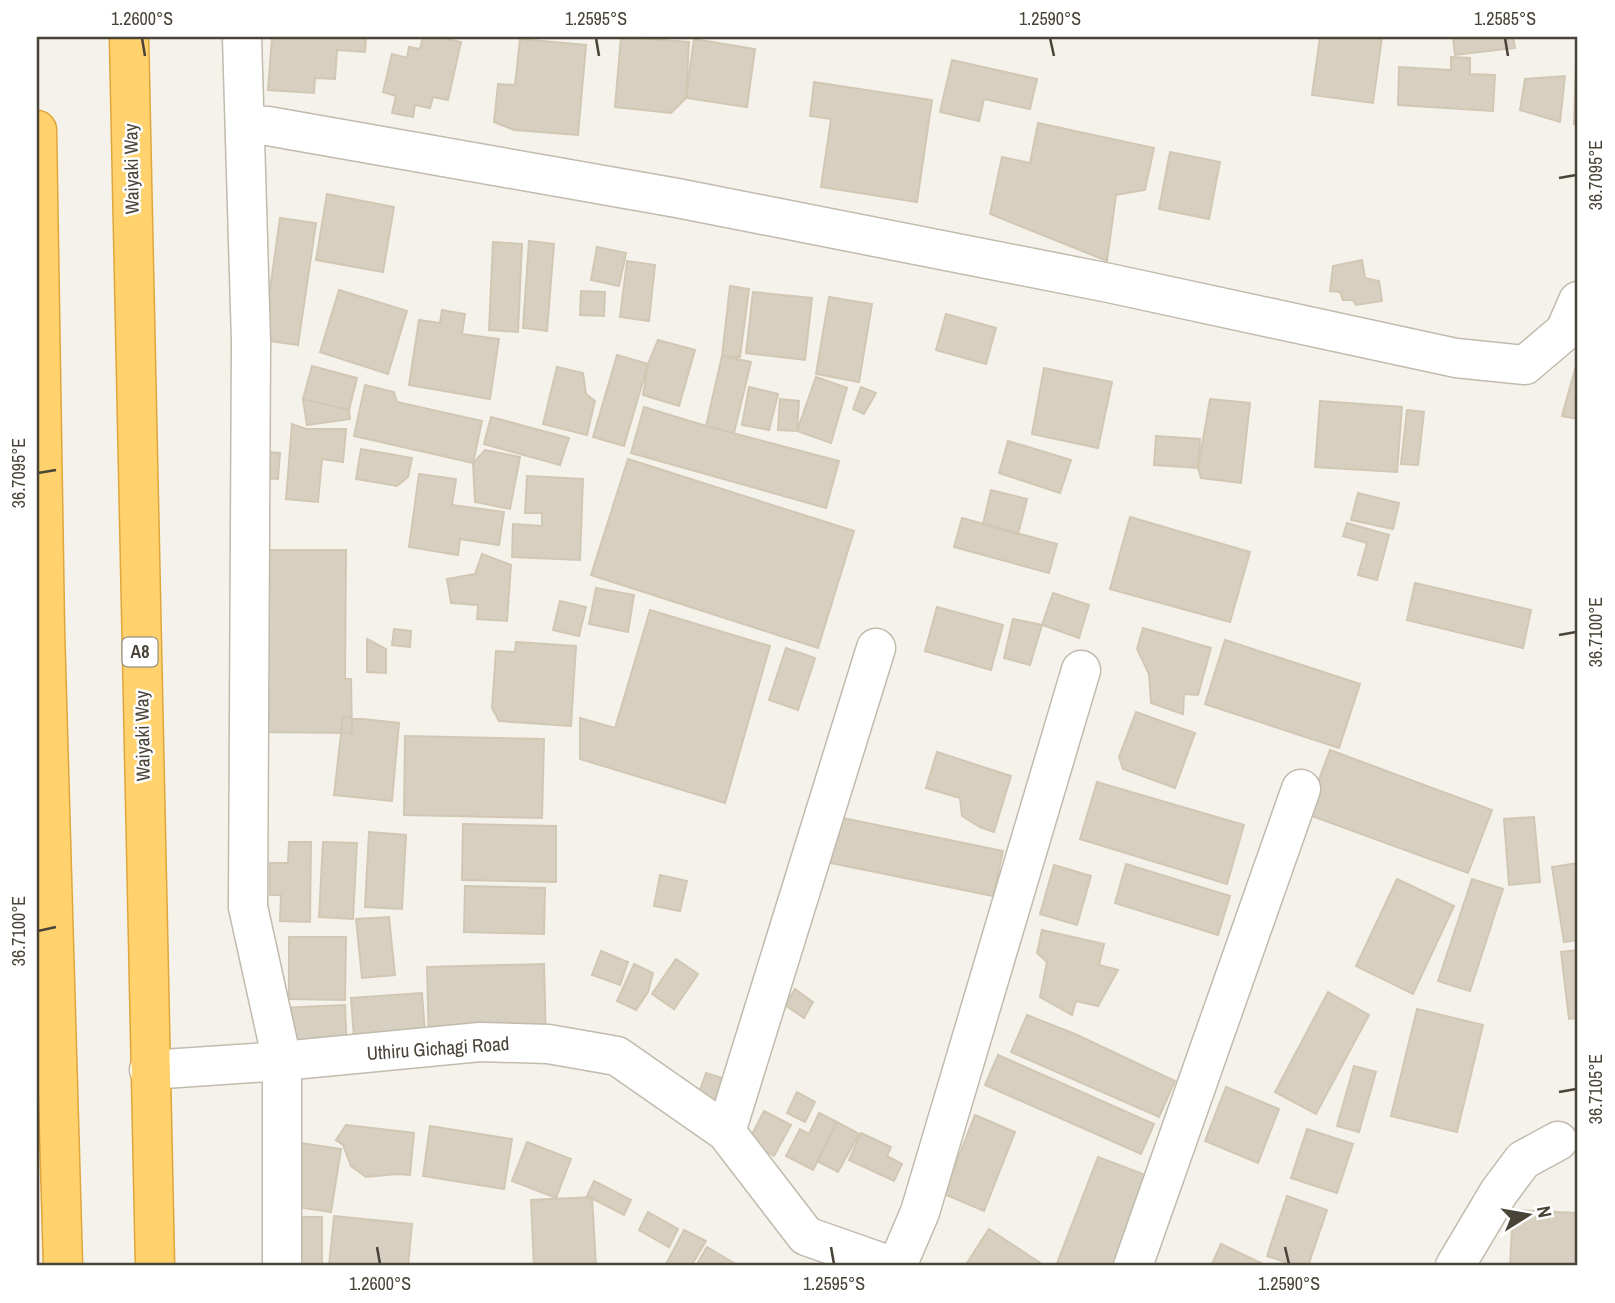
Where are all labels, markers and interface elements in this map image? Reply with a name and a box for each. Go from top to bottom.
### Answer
text: 1.2600°S [111,6,173,31]
text: 1.2595°S [565,6,627,31]
text: 1.2590°S [1019,6,1081,31]
text: 1.2585°S [1474,6,1536,31]
street label: Waiyaki Way [117,123,145,215]
text: 36.7095°E [1583,140,1608,210]
text: 36.7095°E [6,438,31,508]
text: 36.7100°E [1583,597,1608,667]
road number: A8 [122,638,158,666]
street label: Waiyaki Way [128,690,156,782]
text: 36.7100°E [6,896,31,966]
street label: Uthiru Gichagi Road [366,1030,510,1066]
text: 36.7105°E [1583,1054,1608,1124]
north arrow [1492,1180,1562,1250]
text: N [1531,1204,1559,1220]
text: 1.2600°S [349,1271,411,1296]
text: 1.2595°S [803,1271,865,1296]
text: 1.2590°S [1258,1271,1320,1296]

